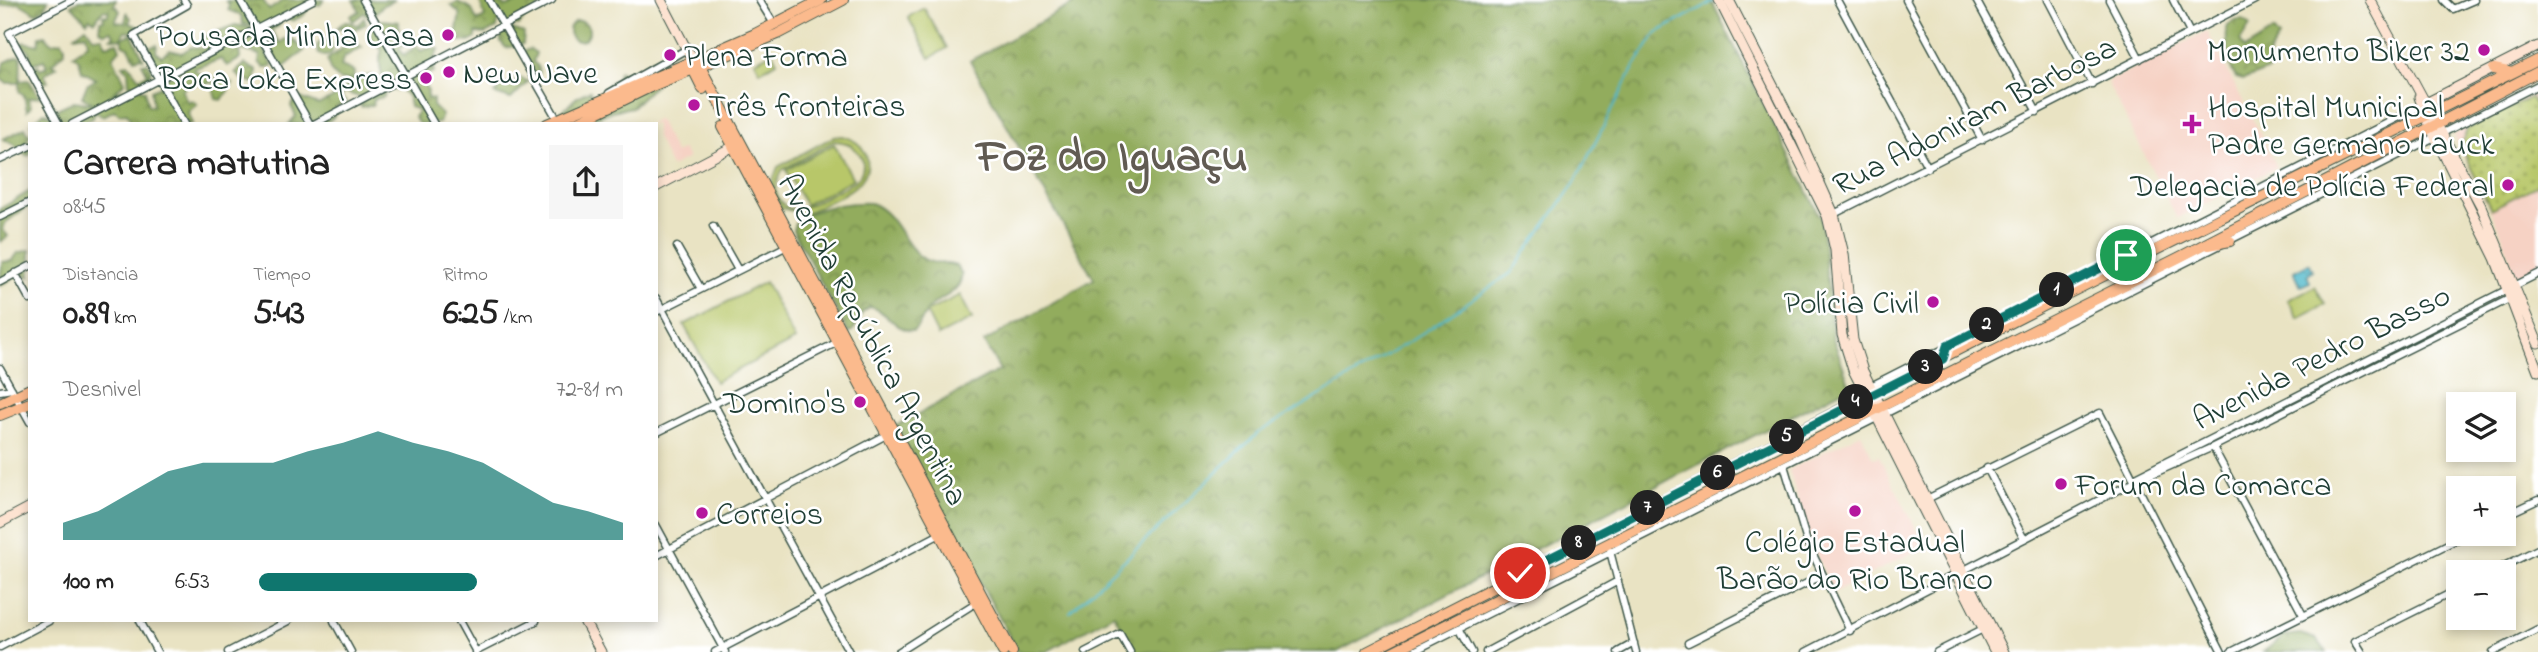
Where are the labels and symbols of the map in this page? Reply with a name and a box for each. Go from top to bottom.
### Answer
place label: Pousada Minha Casa [156,15,434,62]
street label: Rua Adoniram Barbosa [1826,26,2126,210]
marker: Pousada Minha Casa [440,27,456,43]
place label: Monumento Biker 32 [2207,30,2470,77]
place label: Plena Forma [684,35,848,82]
marker: Monumento Biker 32 [2476,42,2492,58]
marker: Plena Forma [662,47,678,63]
place label: New Wave [463,52,598,99]
place label: Boca Loka Express [159,58,412,105]
marker: New Wave [441,64,457,80]
marker: Boca Loka Express [418,70,434,86]
place label: Três fronteiras [708,85,905,132]
place label: Hospital Municipal Padre Germano Lauck [2208,86,2496,170]
marker: Três fronteiras [686,97,702,113]
marker: Hospital Municipal Padre Germano Lauck [2182,114,2202,134]
district label: Foz do Iguaçu [975,125,1247,194]
place label: Delegacia de Polícia Federal [2130,165,2494,212]
street label: Avenida República Argentina [763,166,979,515]
marker: Delegacia de Polícia Federal [2500,177,2516,193]
pin [2096,225,2156,285]
pin: 1 [2039,272,2074,308]
street label: Avenida Pedro Basso [2186,274,2460,444]
place label: Polícia Civil [1784,282,1919,329]
marker: Polícia Civil [1925,294,1941,310]
pin: 2 [1969,308,2004,342]
pin: 3 [1909,350,1944,384]
place label: Domino's [722,382,846,429]
pin: 4 [1839,384,1874,420]
marker: Domino's [852,394,868,410]
pin: 5 [1770,420,1804,454]
pin: 6 [1700,456,1736,490]
place label: Forum da Comarca [2074,464,2331,511]
marker: Forum da Comarca [2053,476,2069,492]
pin: 7 [1630,490,1666,526]
place label: Correios [716,493,823,540]
marker: Colégio Estadual Barão do Rio Branco [1847,503,1863,519]
marker: Correios [694,505,710,521]
place label: Colégio Estadual Barão do Rio Branco [1716,521,1993,605]
pin: 8 [1562,526,1596,560]
pin [1490,543,1550,603]

